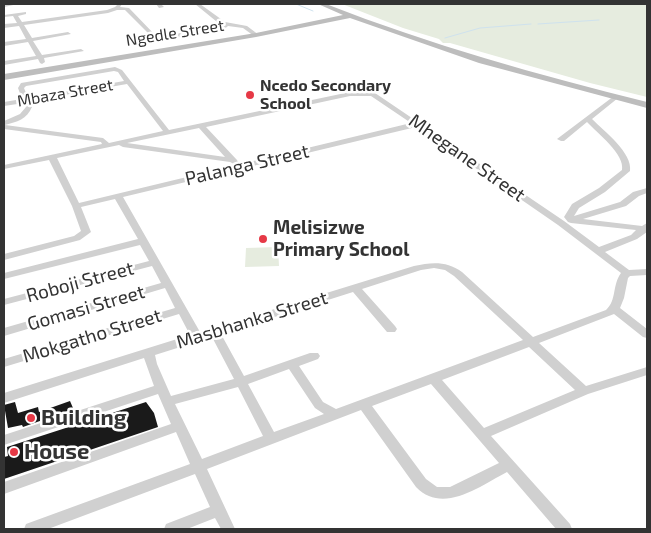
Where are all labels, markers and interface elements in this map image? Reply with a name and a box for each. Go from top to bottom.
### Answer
street label: Ngedle Street [124,16,226,50]
street label: Mbaza Street [16,75,114,111]
place label: Ncedo Secondary School [260,76,391,114]
marker: Ncedo Secondary School [244,89,256,101]
street label: Mhegane Street [404,109,530,207]
street label: Palanga Street [183,140,311,190]
place label: Melisizwe Primary School [273,217,410,261]
marker: Melisizwe Primary School [257,233,269,245]
street label: Roboji Street [24,257,136,307]
street label: Gomasi Street [25,280,147,336]
street label: Masbhanka Street [173,286,331,354]
street label: Mokgatho Street [20,304,164,368]
place label: Building [41,405,127,431]
marker: Building [25,412,37,424]
place label: House [24,439,89,465]
marker: House [8,446,20,458]

